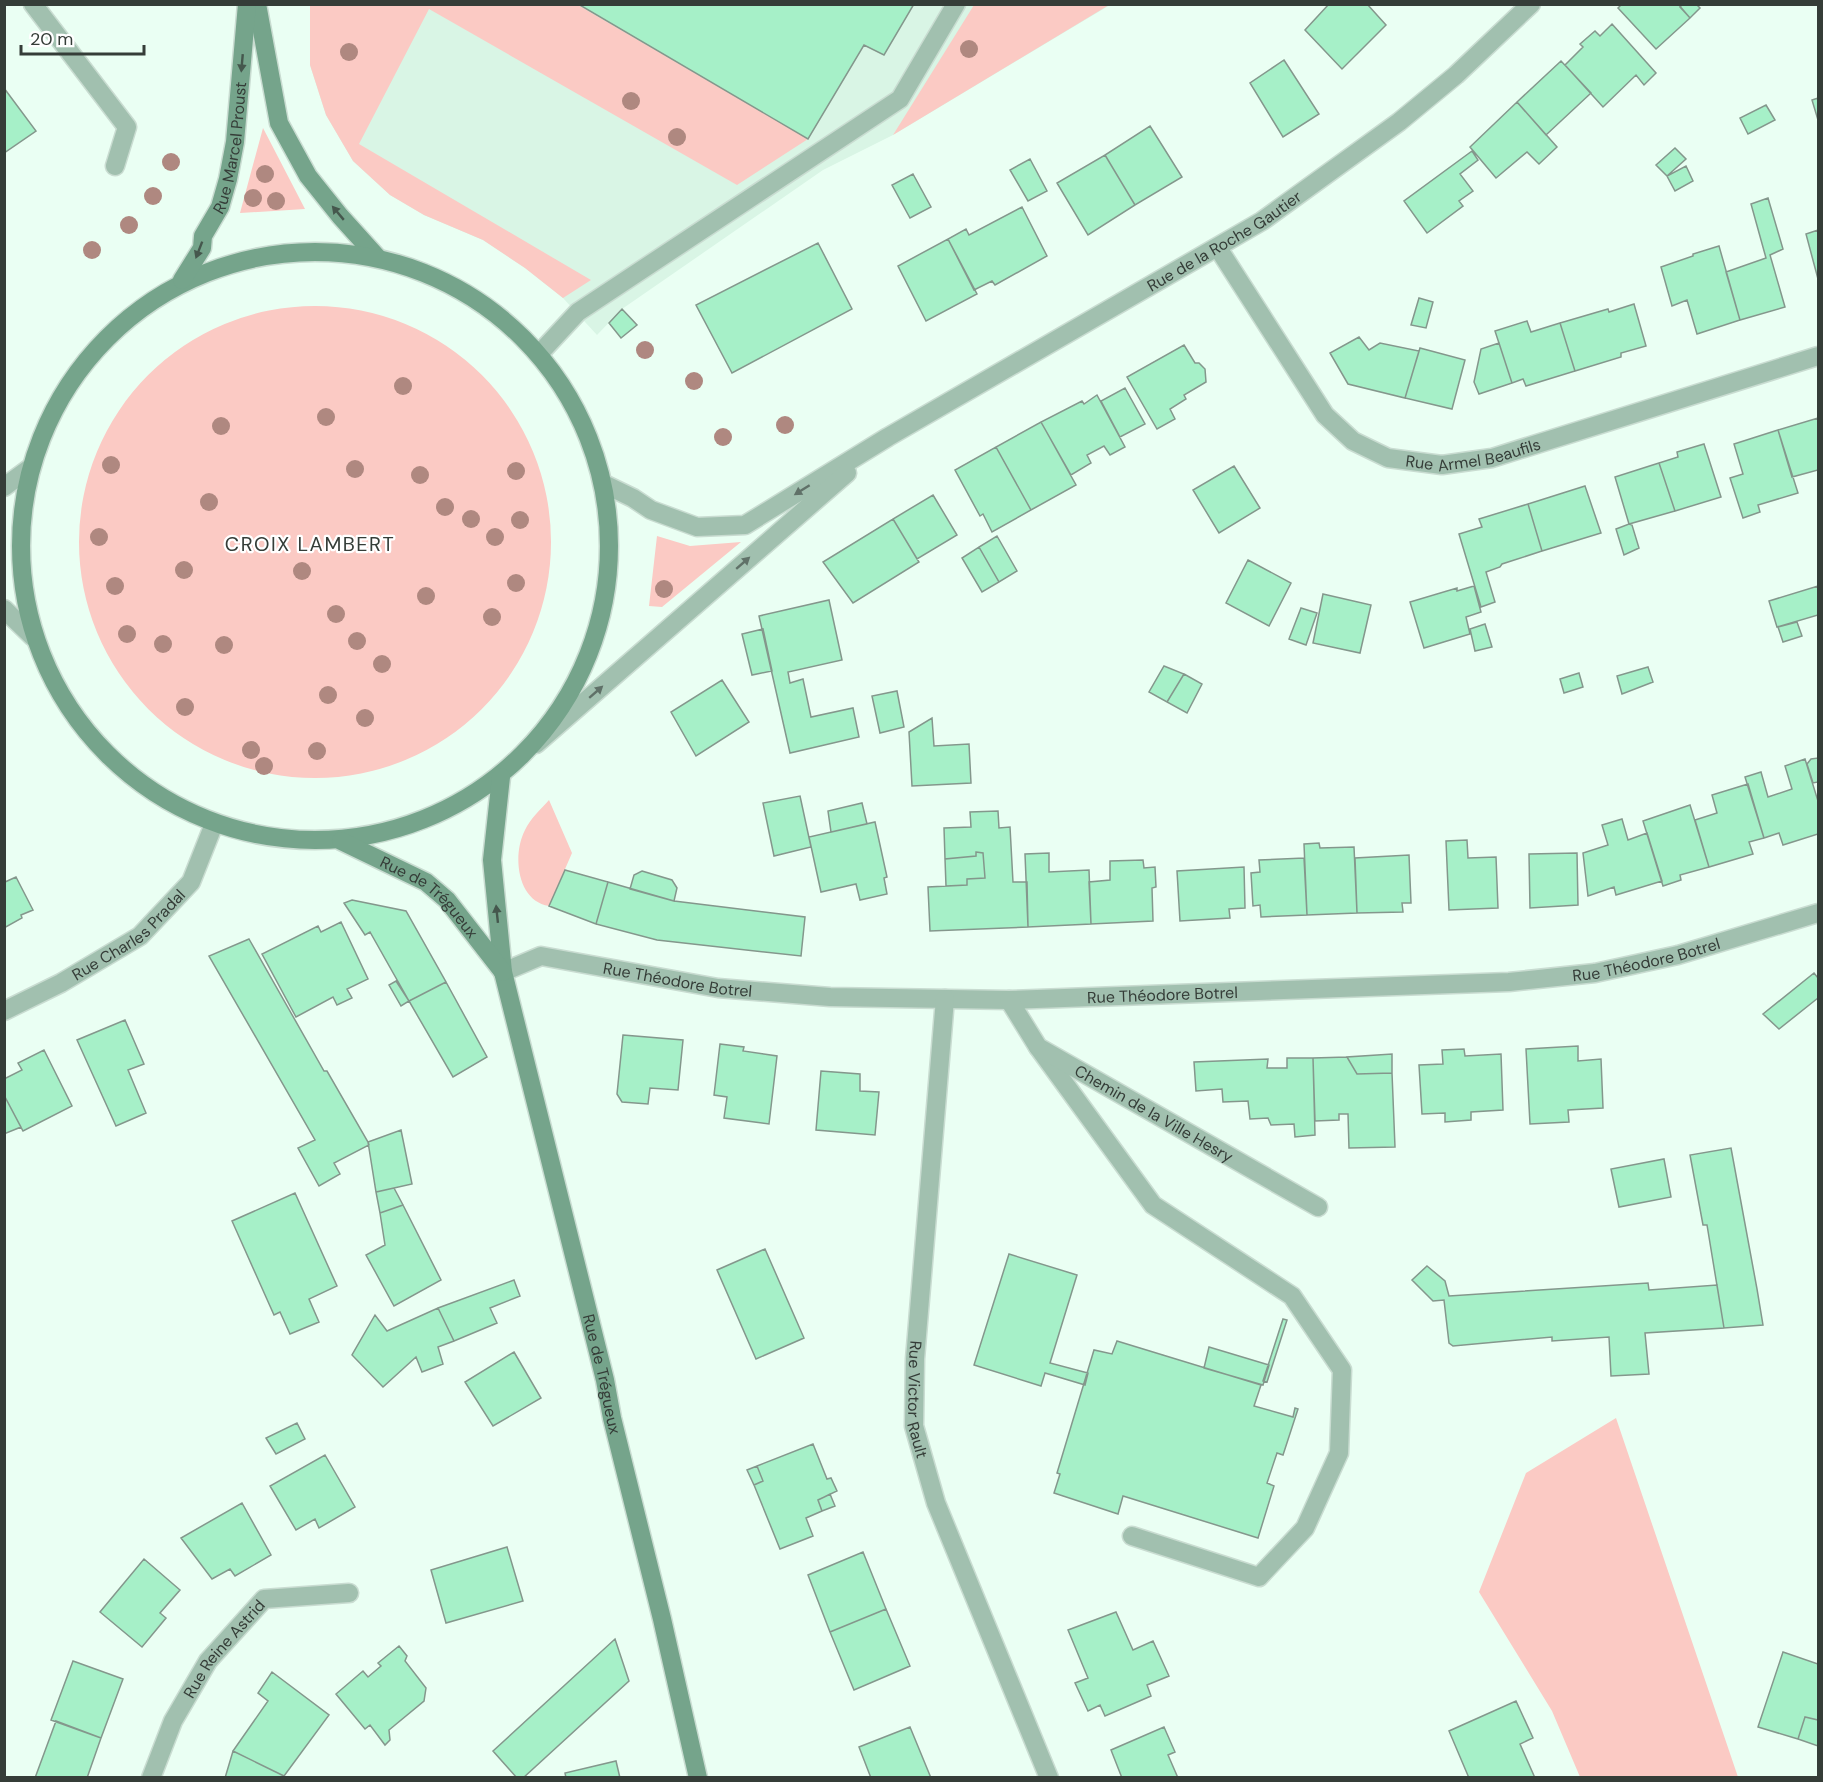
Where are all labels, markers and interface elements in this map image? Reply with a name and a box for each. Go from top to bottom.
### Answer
scale bar [21,18,144,56]
text: 20 m [30,27,73,51]
one-way arrow [237,53,247,72]
street label: Rue Marcel Proust [208,81,251,218]
street label: Rue de la Roche Gautier [1143,186,1306,296]
one-way arrow [332,206,345,221]
one-way arrow [194,241,204,259]
street label: Rue Armel Beaufils [1404,433,1543,477]
one-way arrow [794,484,810,495]
district label: CROIX LAMBERT [225,531,395,557]
one-way arrow [735,557,750,570]
one-way arrow [588,686,603,699]
street label: Rue de Trégueux [377,851,483,943]
street label: Rue Charles Pradal [68,885,190,985]
one-way arrow [492,904,502,923]
street label: Rue Théodore Botrel [1571,933,1723,986]
street label: Rue Théodore Botrel [601,957,753,1002]
street label: Rue Théodore Botrel [1087,982,1238,1008]
street label: Chemin de la Ville Hesry [1071,1060,1237,1167]
street label: Rue de Trégueux [578,1312,626,1436]
street label: Rue Victor Rault [902,1340,933,1461]
street label: Rue Reine Astrid [179,1595,270,1702]

